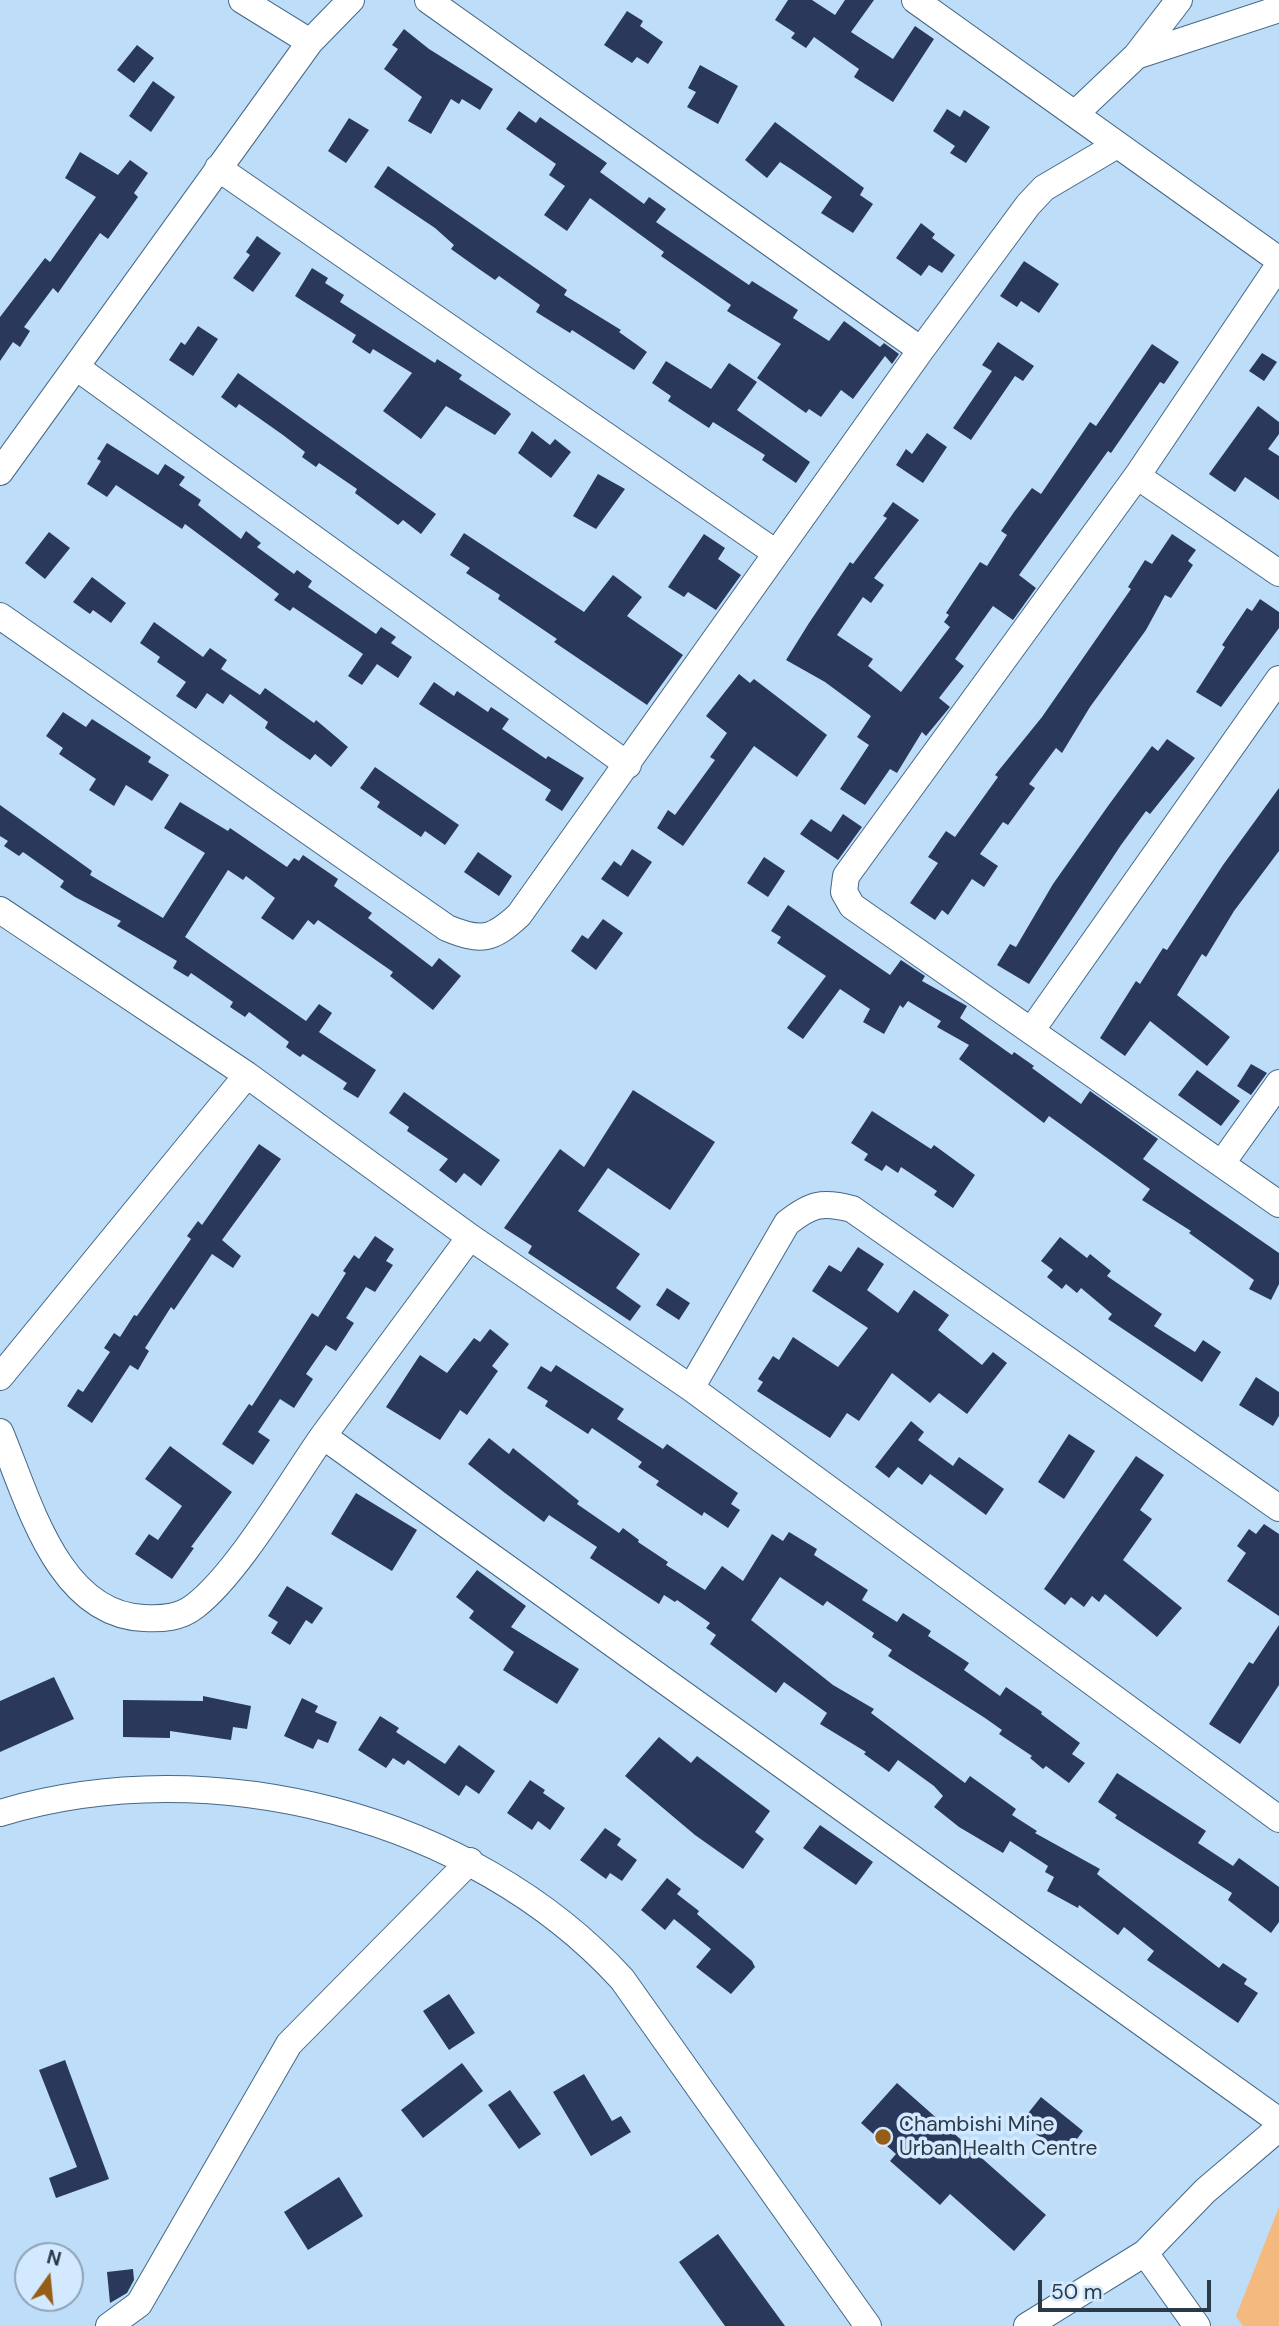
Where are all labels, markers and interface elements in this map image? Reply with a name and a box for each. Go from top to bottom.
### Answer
place label: Chambishi Mine Urban Health Centre [899,2112,1098,2162]
marker: Chambishi Mine Urban Health Centre [873,2127,893,2147]
north arrow [14,2242,84,2312]
text: N [44,2244,64,2272]
scale bar [1041,2266,1214,2310]
text: 50 m [1051,2278,1102,2306]

